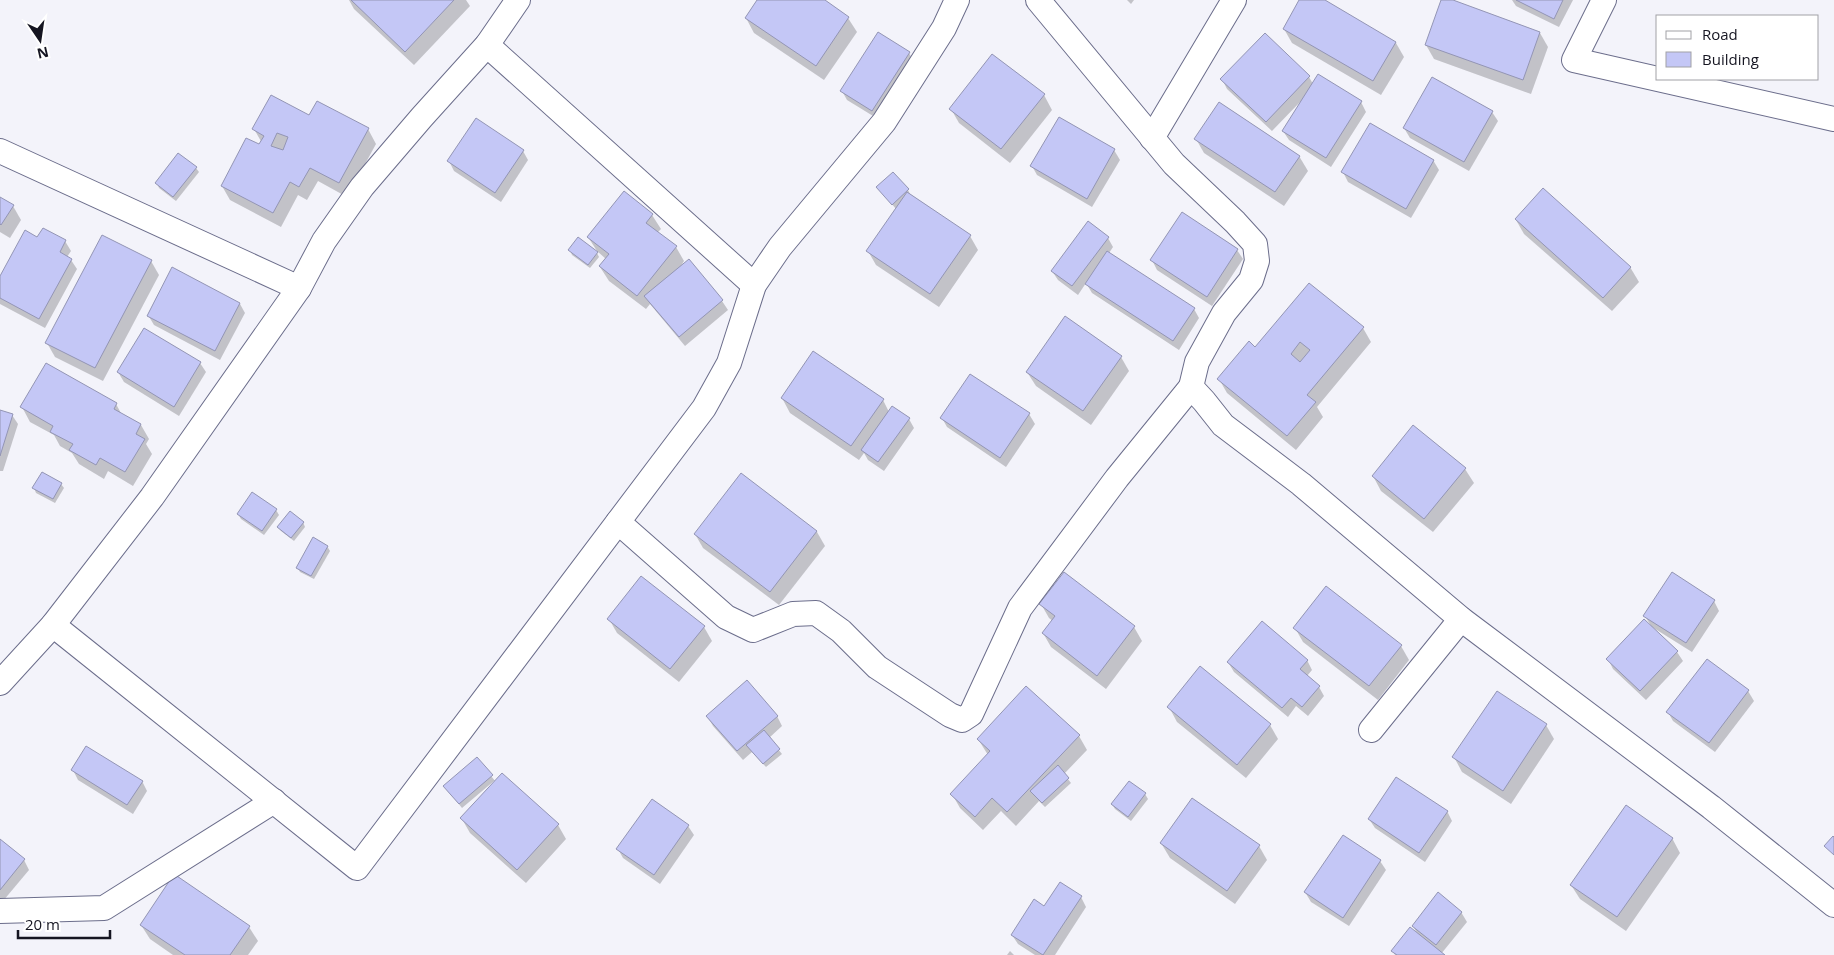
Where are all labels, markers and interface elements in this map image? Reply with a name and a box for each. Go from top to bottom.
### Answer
north arrow [15,15,65,65]
legend [1656,15,1819,80]
text: Road [1702,24,1738,44]
text: N [35,43,51,64]
text: Building [1702,49,1759,69]
scale bar [18,908,110,940]
text: 20 m [25,914,60,934]

